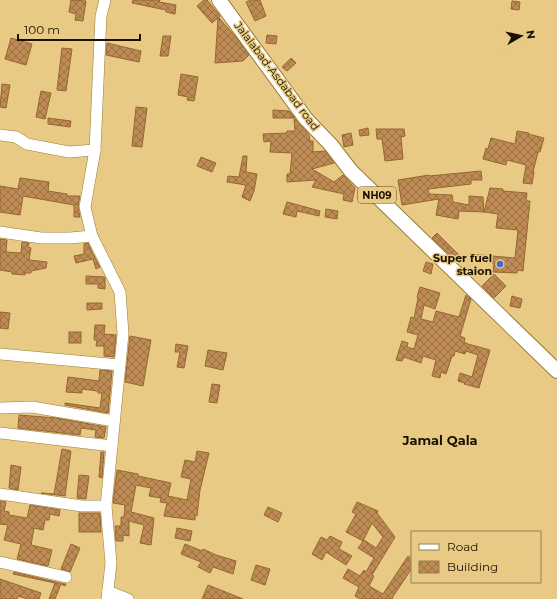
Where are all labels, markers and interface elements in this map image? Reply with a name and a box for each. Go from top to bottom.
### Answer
scale bar [18,16,140,42]
north arrow [501,16,541,56]
street label: Jalalabad-Asdabad road [231,18,323,133]
text: 100 m [24,22,60,37]
text: N [523,29,538,40]
road number: NH09 [358,187,396,203]
place label: Super fuel staion [433,251,492,278]
marker: Super fuel staion [495,259,505,269]
district label: Jamal Qala [401,432,478,448]
legend [411,531,541,583]
text: Road [447,539,478,554]
text: Building [447,559,498,574]

